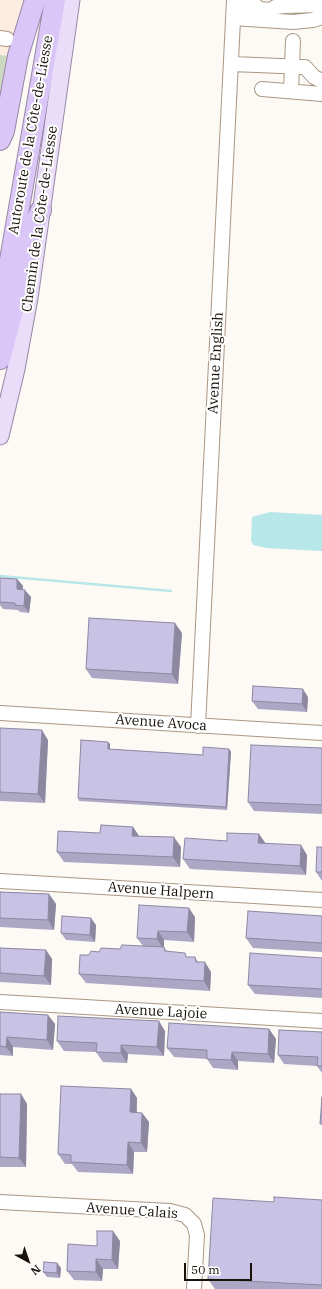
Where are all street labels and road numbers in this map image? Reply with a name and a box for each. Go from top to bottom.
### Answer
street label: Autoroute de la Côte-de-Liesse [5,34,57,236]
street label: Chemin de la Côte-de-Liesse [19,125,61,313]
street label: Avenue English [205,312,227,414]
street label: Avenue Avoca [115,711,207,735]
street label: Avenue Halpern [107,879,215,903]
street label: Avenue Lajoie [114,1001,208,1023]
street label: Avenue Calais [85,1199,179,1223]

